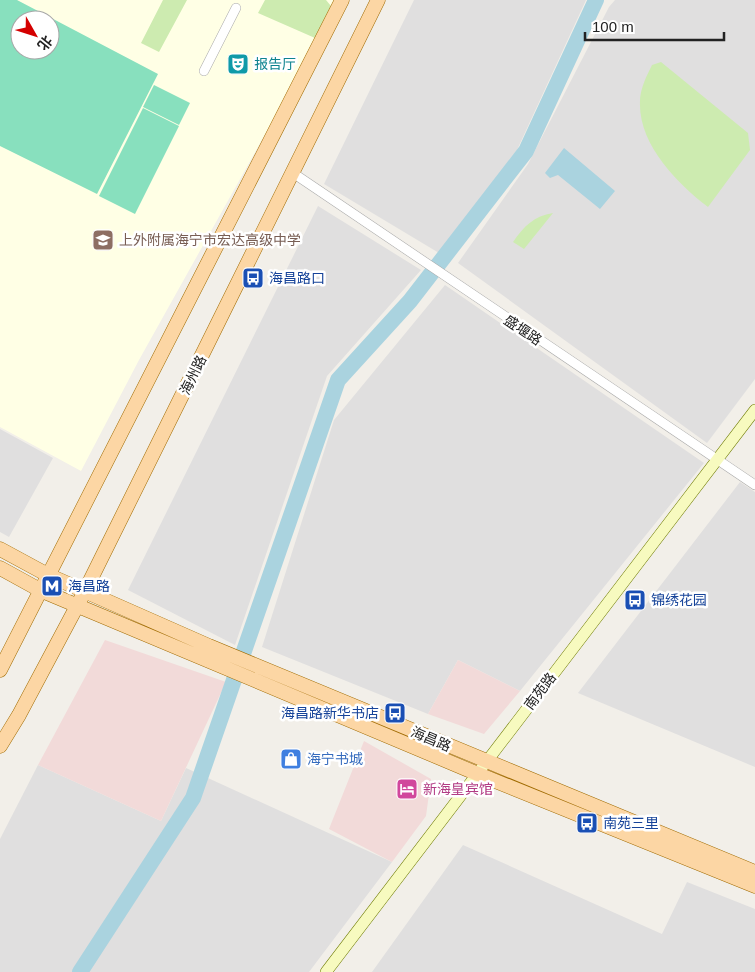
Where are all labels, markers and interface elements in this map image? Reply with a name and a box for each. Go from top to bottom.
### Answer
north arrow [10,10,60,60]
scale bar [585,10,724,42]
text: 100 m [592,18,634,35]
text: 北 [34,33,56,54]
theatre icon: 报告厅 [226,52,250,76]
place label: 报告厅 [254,56,296,72]
school or university icon: 上外附属海宁市宏达高级中学 [91,228,115,252]
place label: 上外附属海宁市宏达高级中学 [119,232,301,248]
bus stop icon: 海昌路口 [241,266,265,290]
place label: 海昌路口 [269,270,325,286]
street label: 盛堰路 [501,312,545,348]
street label: 海州路 [177,353,209,397]
metro station icon: 海昌路 [40,574,64,598]
place label: 海昌路 [68,578,110,594]
bus stop icon: 锦绣花园 [623,588,647,612]
place label: 锦绣花园 [651,592,707,608]
street label: 南苑路 [521,669,559,713]
bus stop icon: 海昌路新华书店 [383,701,407,725]
place label: 海昌路新华书店 [281,705,379,721]
street label: 海昌路 [409,723,453,755]
shop icon: 海宁书城 [279,747,303,771]
place label: 海宁书城 [307,751,363,767]
hotel icon: 新海皇宾馆 [395,777,419,801]
place label: 新海皇宾馆 [423,781,493,797]
bus stop icon: 南苑三里 [575,811,599,835]
place label: 南苑三里 [603,815,659,831]

